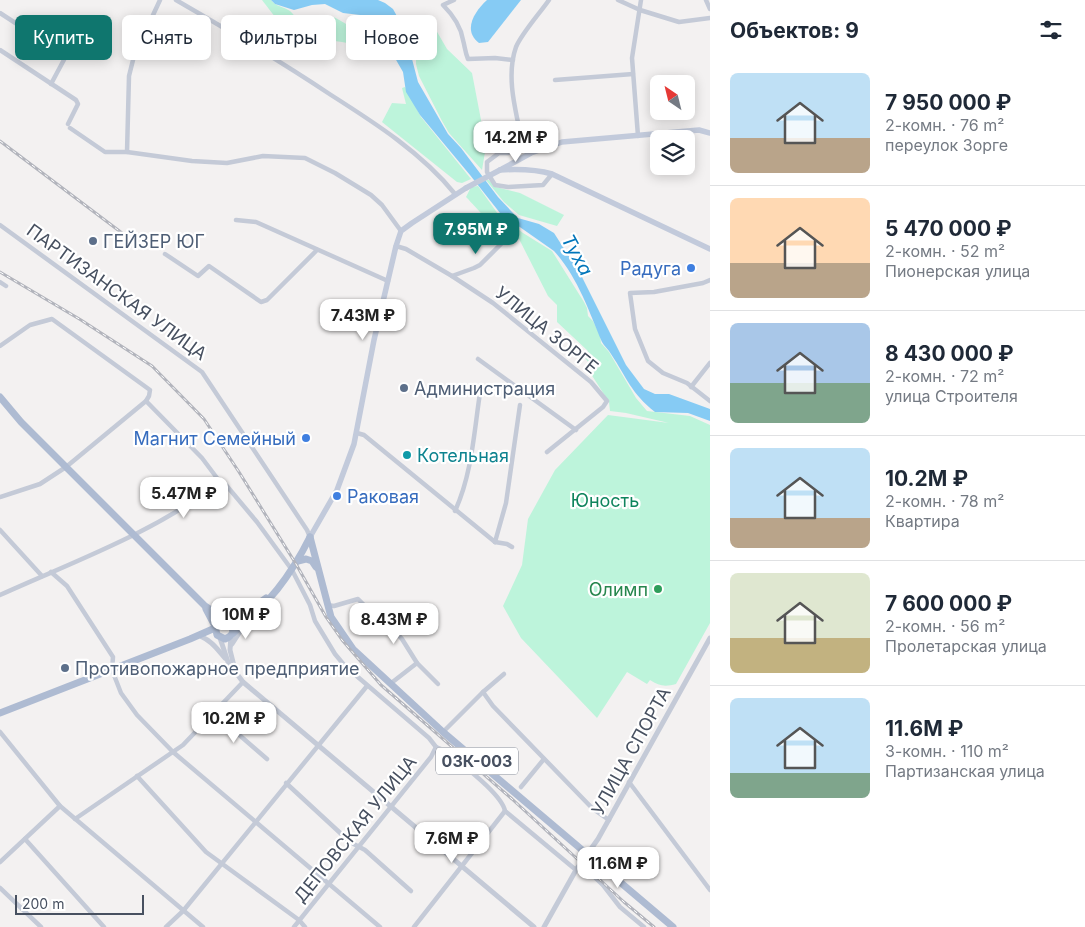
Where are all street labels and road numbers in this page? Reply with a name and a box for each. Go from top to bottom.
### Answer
street label: ПАРТИЗАНСКАЯ УЛИЦА [23,220,211,364]
street label: УЛИЦА ЗОРГЕ [491,282,603,378]
street label: УЛИЦА СПОРТА [587,683,675,819]
road number: 03К-003 [436,748,518,774]
street label: ДЕПОВСКАЯ УЛИЦА [289,751,421,907]

